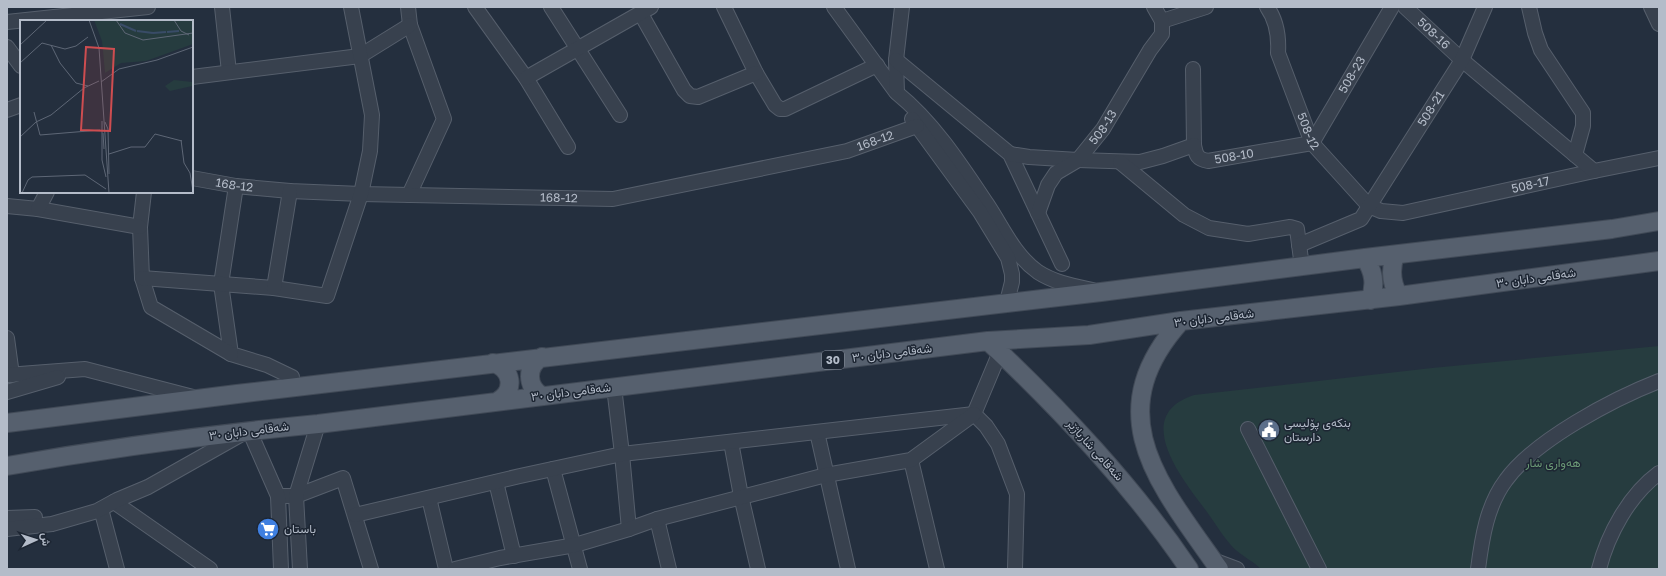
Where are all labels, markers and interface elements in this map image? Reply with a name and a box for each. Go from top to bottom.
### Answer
street label: 508-16 [1414,14,1453,52]
inset map [20,20,193,193]
street label: 508-23 [1335,53,1368,96]
street label: 508-21 [1414,88,1448,129]
street label: 508-13 [1085,107,1120,147]
street label: 508-12 [1294,110,1323,153]
street label: 168-12 [855,127,895,154]
street label: 508-10 [1213,145,1255,167]
street label: 508-17 [1510,173,1551,196]
street label: 168-12 [214,174,254,195]
street label: 168-12 [540,190,578,205]
street label: شەقامی دابان ٣٠ [1495,264,1577,292]
street label: شەقامی دابان ٣٠ [1173,305,1255,331]
street label: شەقامی دابان ٣٠ [851,340,933,366]
road number: 30 [822,351,844,369]
street label: شەقامی دابان ٣٠ [530,379,612,405]
street label: شەقامی شارباژێر [1062,415,1127,484]
place label: بنکەی پۆلیسی دارستان [1284,415,1351,445]
public building icon: بنکەی پۆلیسی دارستان [1256,417,1282,443]
street label: شەقامی دابان ٣٠ [208,418,290,444]
park label: هەواری شار [1525,455,1580,471]
supermarket icon: باستان [255,516,281,542]
north arrow [16,520,56,560]
place label: باستان [284,521,316,536]
text: ش [39,533,53,546]

